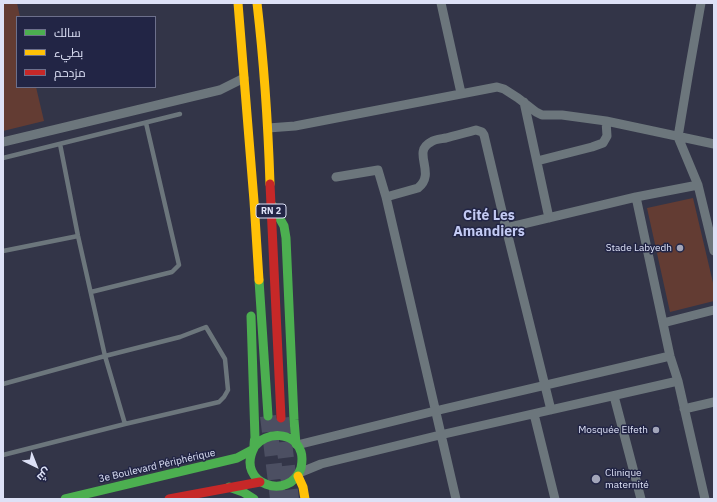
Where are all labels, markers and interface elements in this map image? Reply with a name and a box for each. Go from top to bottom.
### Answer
legend [16,16,156,88]
text: سالك [54,25,81,40]
text: بطيء [54,45,83,60]
text: مزدحم [54,65,86,80]
road number: RN 2 [256,204,286,218]
district label: Cité Les Amandiers [453,208,525,240]
place label: Stade Labyedh [606,242,672,254]
marker: Stade Labyedh [675,243,685,253]
place label: Mosquée Elfeth [578,424,648,436]
marker: Mosquée Elfeth [651,425,661,435]
north arrow [16,446,56,486]
street label: 3e Boulevard Périphérique [97,447,217,485]
text: ش [34,465,54,485]
place label: Clinique maternité [605,467,649,490]
marker: Clinique maternité [590,473,602,485]

